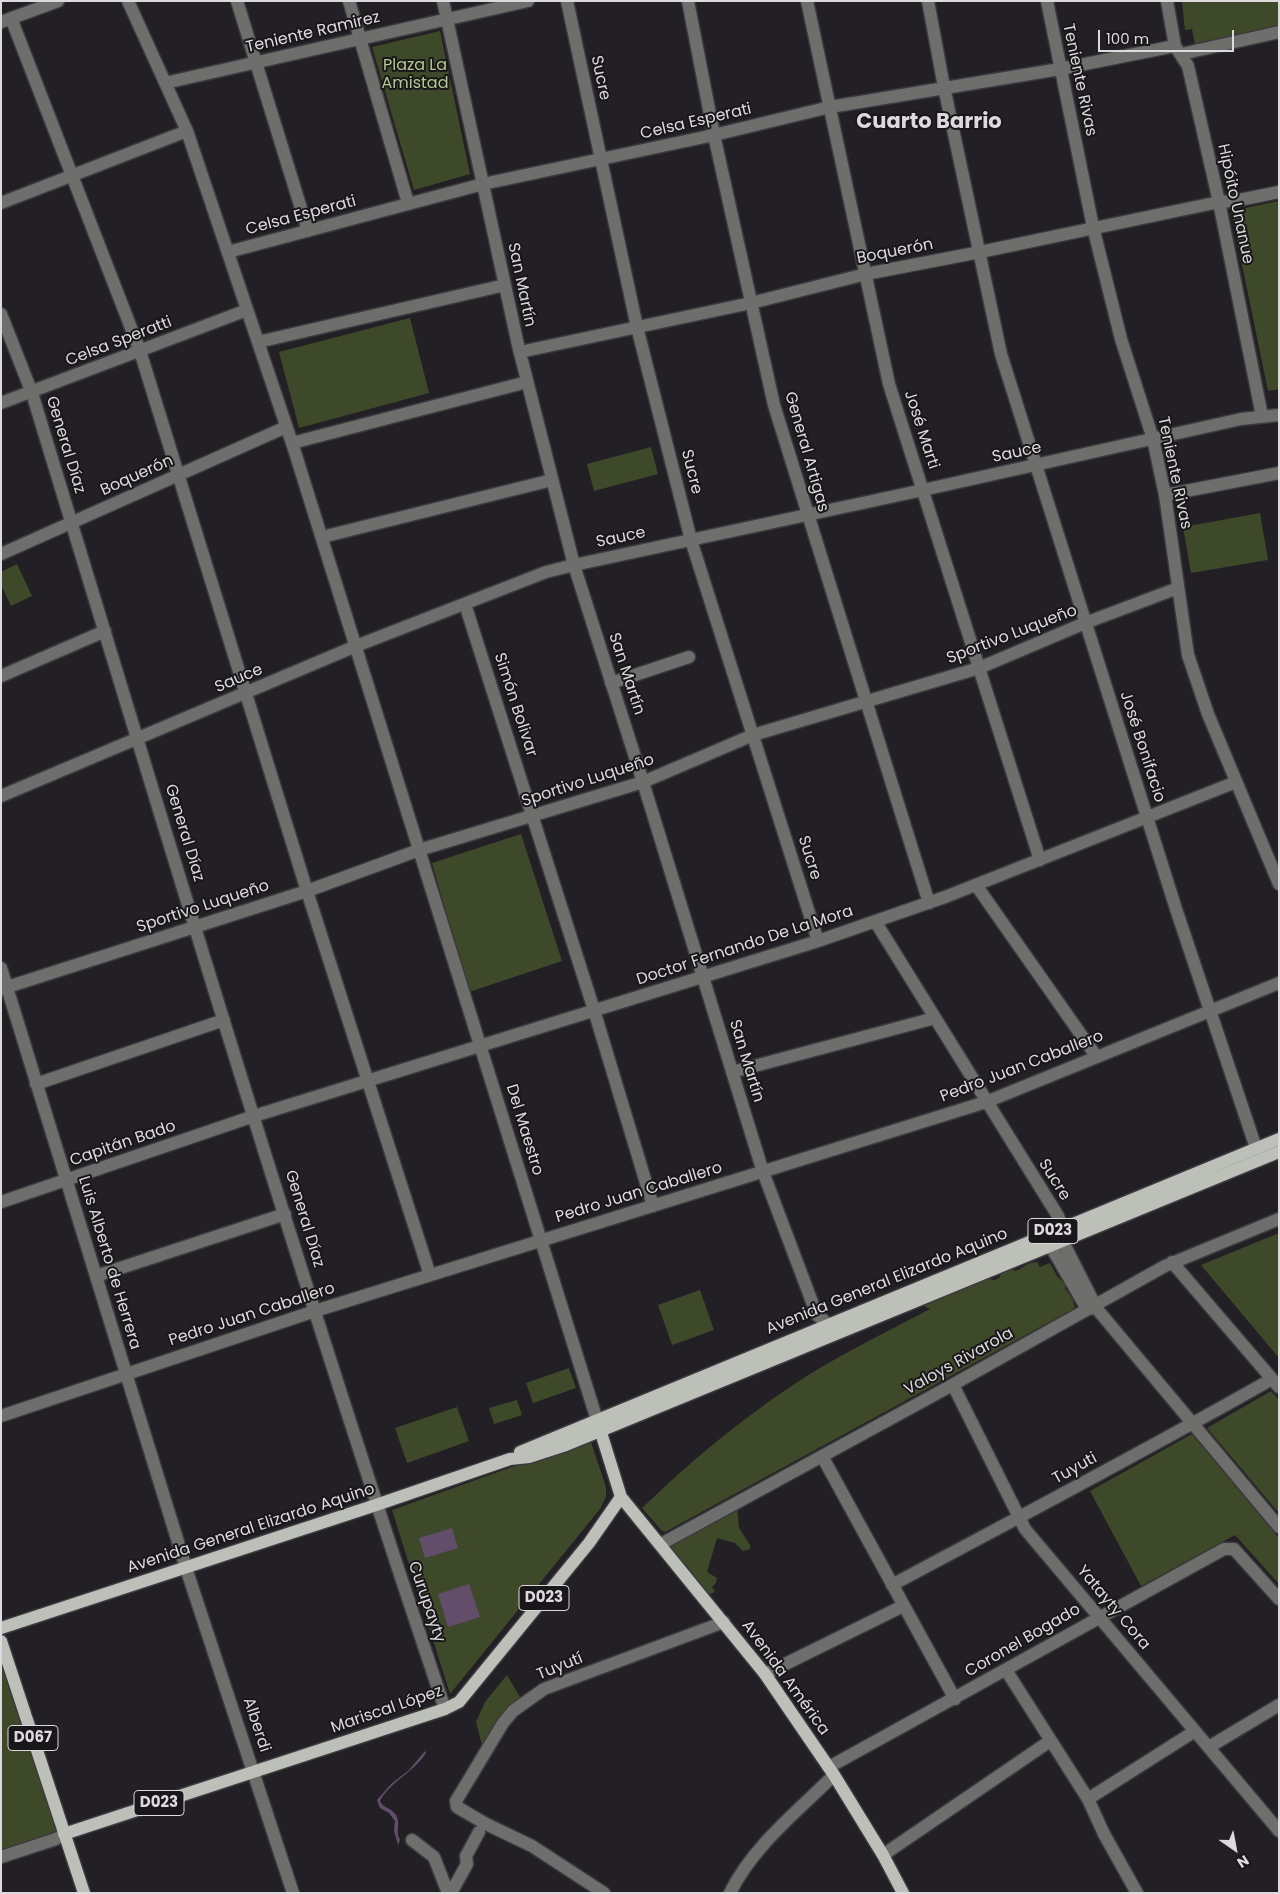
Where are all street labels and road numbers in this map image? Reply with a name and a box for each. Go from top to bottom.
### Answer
street label: Teniente Ramirez [244,8,382,58]
street label: Teniente Rivas [1058,22,1100,138]
street label: Sucre [586,54,614,102]
street label: Celsa Esperati [639,100,753,144]
street label: Hipóito Unanue [1213,142,1257,266]
street label: Celsa Esperati [244,192,358,240]
street label: Boquerón [855,235,935,269]
street label: San Martín [503,241,539,329]
street label: Celsa Speratti [63,313,175,371]
street label: José Marti [899,388,943,472]
street label: General Artigas [780,390,832,514]
street label: General Díaz [41,394,89,496]
street label: Teniente Rivas [1153,415,1195,531]
street label: Sauce [991,438,1043,468]
street label: Sucre [676,448,706,496]
street label: Boquerón [98,451,176,501]
street label: Sauce [595,523,647,553]
street label: Sportivo Luqueño [944,601,1080,669]
street label: San Martín [604,630,648,718]
street label: Simón Bolivar [489,651,541,759]
street label: Sauce [212,660,266,698]
street label: José Bonifacio [1115,689,1169,805]
street label: Sportivo Luqueño [519,751,657,811]
street label: General Díaz [160,782,208,884]
street label: Sucre [793,834,825,882]
street label: Sportivo Luqueño [134,877,272,937]
street label: Doctor Fernando De La Mora [634,902,856,990]
street label: San Martín [724,1017,768,1105]
street label: Pedro Juan Caballero [938,1027,1106,1107]
street label: Del Maestro [501,1082,547,1178]
street label: Capitán Bado [68,1117,178,1171]
street label: Sucre [1034,1156,1074,1204]
street label: Pedro Juan Caballero [553,1158,725,1228]
street label: General Díaz [280,1168,328,1270]
street label: Luis Alberto de Herrera [73,1174,145,1352]
road number: D023 [1028,1218,1078,1244]
street label: Avenida General Elizardo Aquino [763,1225,1011,1339]
street label: Pedro Juan Caballero [167,1279,337,1351]
street label: Valoys Rivarola [901,1324,1017,1400]
street label: Tuyuti [1049,1449,1101,1489]
street label: Avenida General Elizardo Aquino [125,1480,377,1578]
street label: Curupayty [403,1559,449,1645]
street label: Yatayty Cora [1072,1562,1154,1654]
road number: D023 [519,1586,569,1610]
street label: Coronel Bogado [962,1600,1084,1682]
street label: Avenida América [737,1617,833,1739]
street label: Tuyutí [534,1649,586,1685]
street label: Mariscal López [329,1682,445,1738]
street label: Alberdi [238,1695,274,1755]
road number: D067 [8,1726,58,1750]
road number: D023 [134,1790,184,1816]

